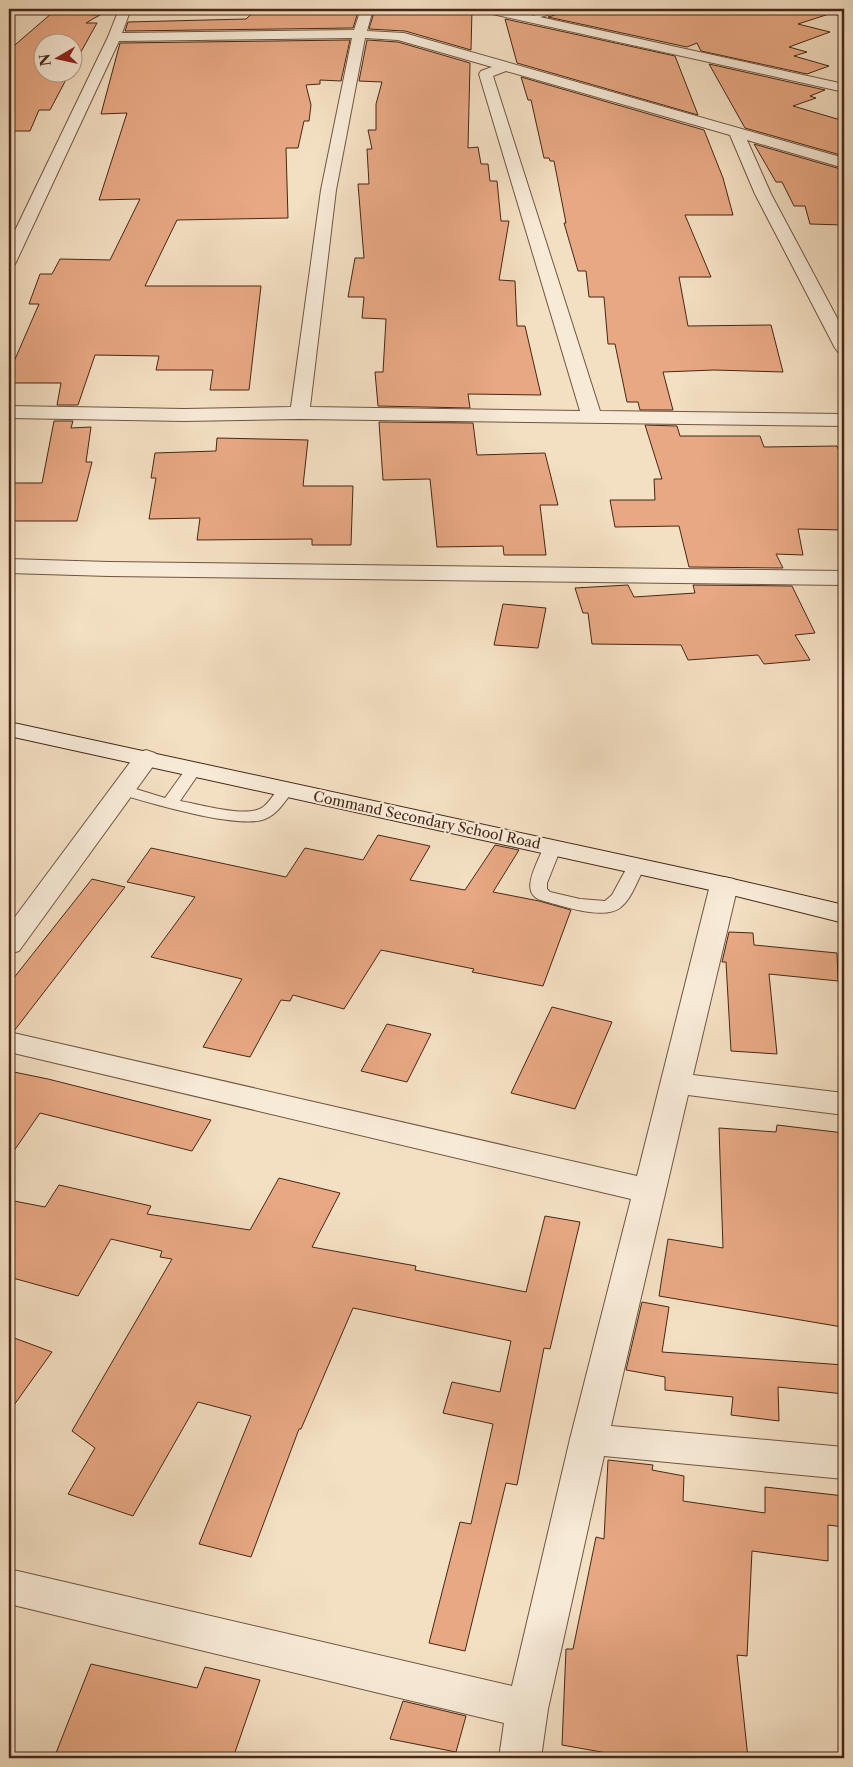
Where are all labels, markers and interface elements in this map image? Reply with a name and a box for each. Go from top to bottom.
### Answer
north arrow [32,32,82,82]
text: N [35,53,55,67]
street label: Command Secondary School Road [312,787,543,853]

